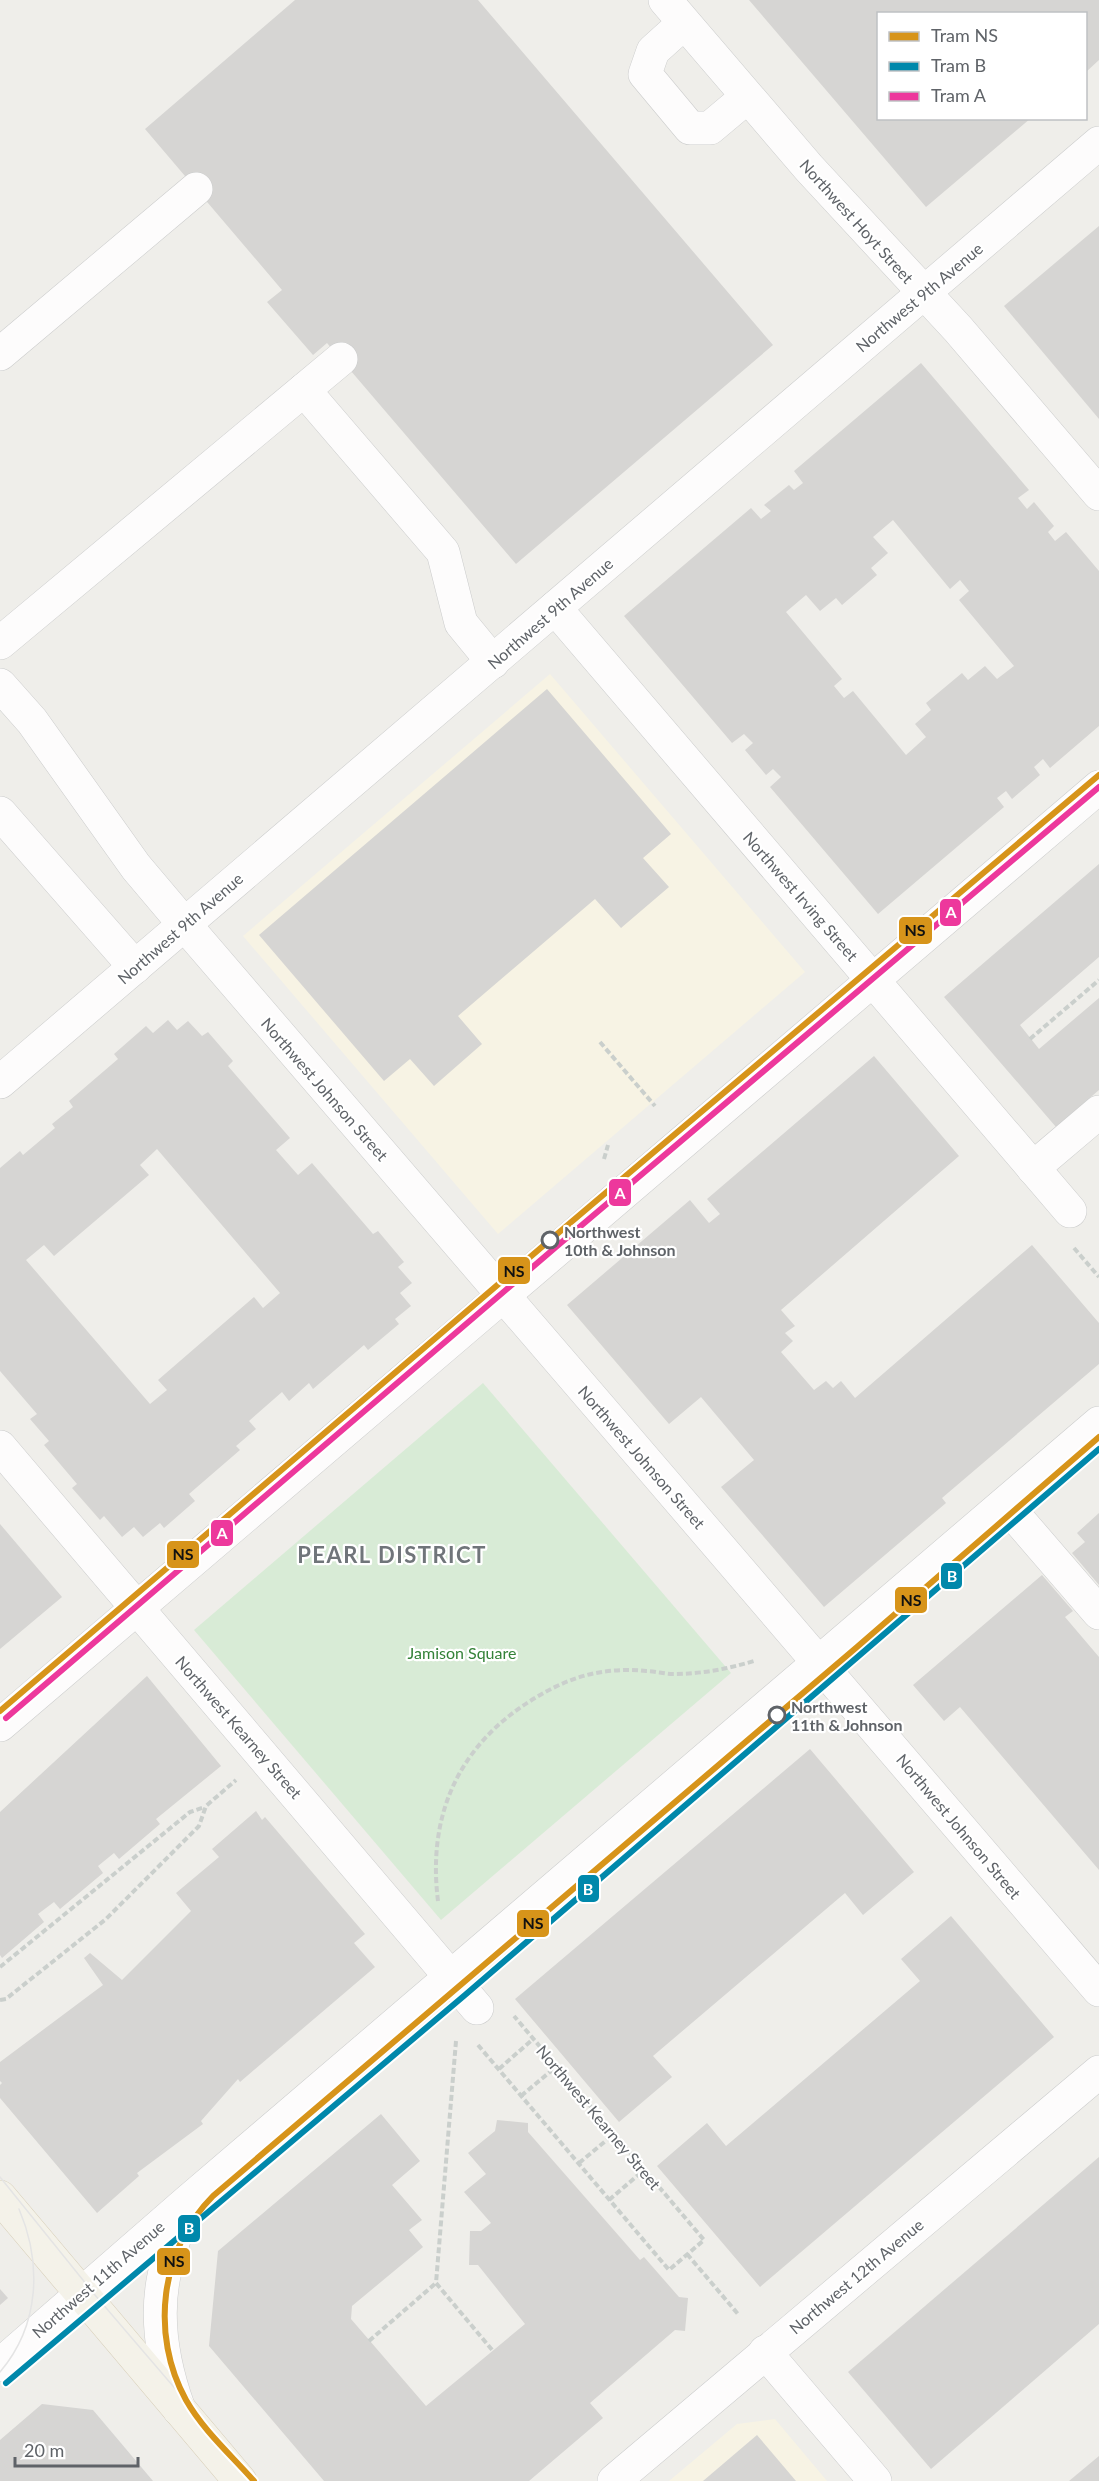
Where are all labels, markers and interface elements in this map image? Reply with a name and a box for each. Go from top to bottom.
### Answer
legend [877,12,1087,120]
text: Tram NS [931,24,998,46]
text: Tram B [931,54,986,76]
text: Tram A [931,84,987,106]
street label: Northwest Hoyt Street [796,155,918,287]
street label: Northwest 9th Avenue [852,238,986,356]
street label: Northwest 9th Avenue [484,553,616,673]
street label: Northwest Irving Street [740,828,862,965]
street label: Northwest 9th Avenue [114,868,246,988]
line badge: A [939,898,962,927]
text: A [944,902,957,921]
line badge: NS [898,916,933,945]
text: NS [904,920,926,939]
street label: Northwest Johnson Street [258,1014,392,1165]
line badge: A [608,1178,632,1207]
text: A [613,1183,626,1202]
place label: Northwest 10th & Johnson [564,1222,676,1259]
marker: Northwest 10th & Johnson [541,1231,559,1249]
line badge: NS [497,1256,531,1285]
text: NS [503,1261,525,1280]
street label: Northwest Johnson Street [575,1382,709,1533]
line badge: A [210,1519,234,1547]
text: A [215,1523,228,1542]
line badge: NS [166,1540,200,1569]
district label: PEARL DISTRICT [297,1541,487,1568]
text: NS [172,1544,194,1563]
line badge: B [940,1562,963,1590]
text: B [947,1566,957,1585]
line badge: NS [894,1586,928,1614]
text: NS [900,1590,922,1609]
park label: Jamison Square [408,1643,516,1662]
street label: Northwest Kearney Street [172,1652,306,1802]
place label: Northwest 11th & Johnson [791,1697,903,1734]
marker: Northwest 11th & Johnson [768,1706,786,1724]
street label: Northwest Johnson Street [893,1750,1025,1902]
line badge: B [577,1874,600,1903]
text: B [583,1879,593,1898]
line badge: NS [516,1909,550,1938]
text: NS [522,1913,544,1932]
street label: Northwest Kearney Street [533,2041,665,2193]
line badge: B [177,2214,201,2243]
street label: Northwest 12th Avenue [785,2214,927,2338]
street label: Northwest 11th Avenue [28,2216,168,2342]
text: B [184,2218,194,2237]
line badge: NS [156,2247,191,2276]
text: NS [163,2251,185,2270]
scale bar [15,2430,138,2468]
text: 20 m [24,2439,64,2461]

